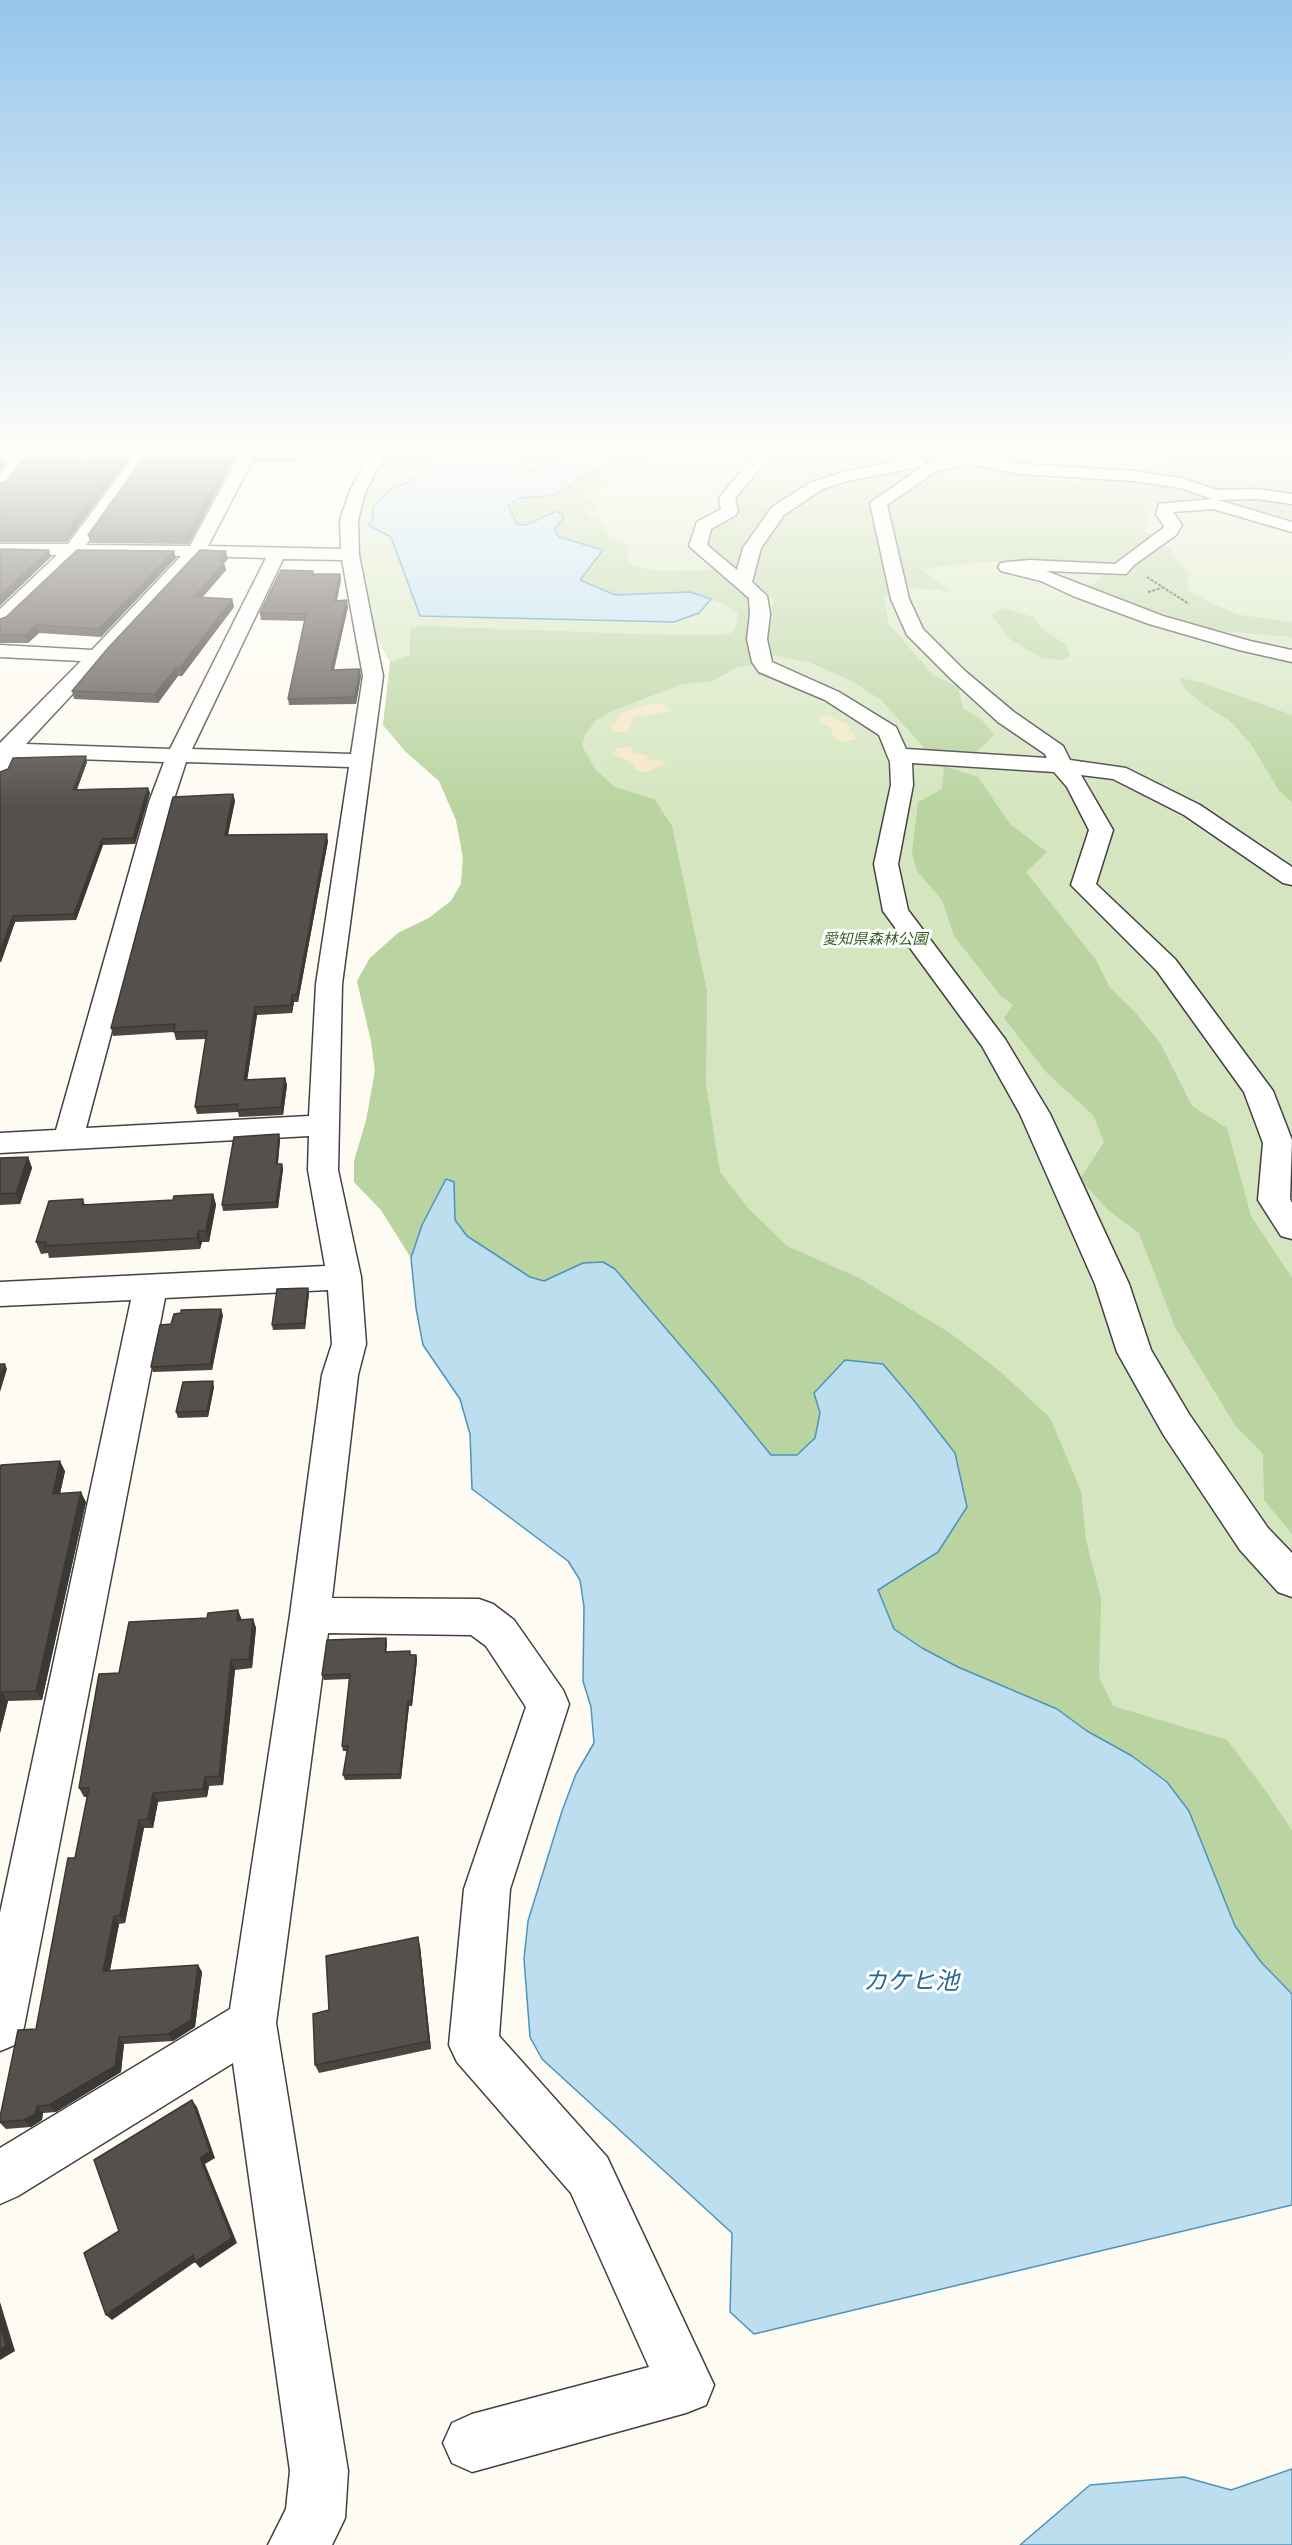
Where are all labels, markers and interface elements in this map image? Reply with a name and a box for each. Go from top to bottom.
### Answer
park label: 愛知県森林公園 [823,929,927,947]
water label: カケヒ池 [863,1966,959,1994]

